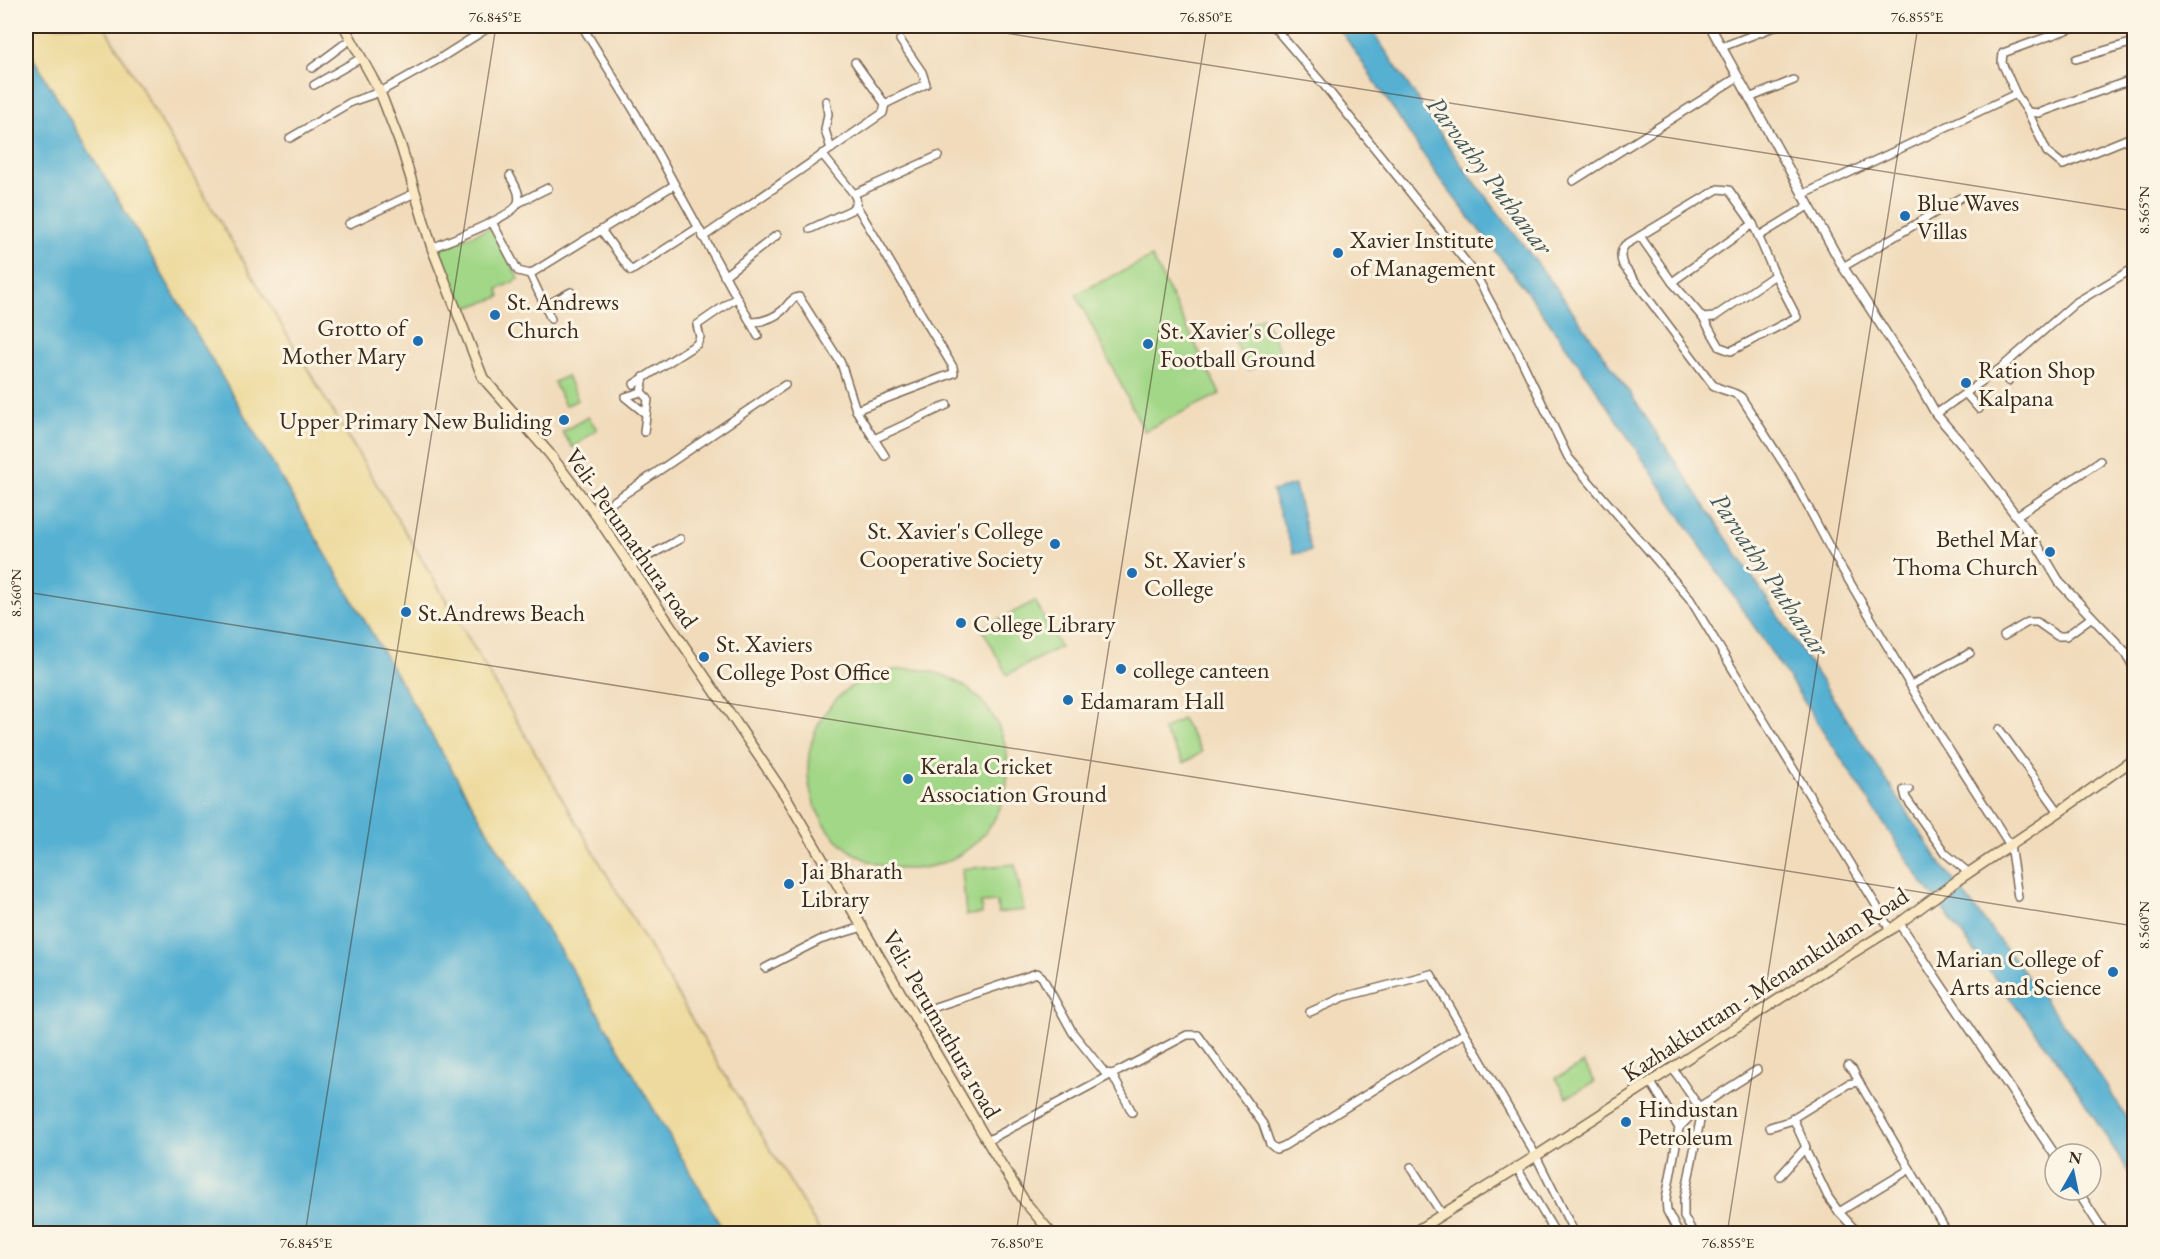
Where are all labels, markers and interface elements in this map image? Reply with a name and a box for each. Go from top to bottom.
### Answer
text: 76.845°E [469,7,522,26]
text: 76.850°E [1180,7,1233,26]
text: 76.855°E [1891,7,1944,26]
water label: Parvathy Puthanar [1419,89,1562,262]
text: 8.565°N [2134,186,2153,234]
place label: Blue Waves Villas [1917,187,2019,246]
marker: Blue Waves Villas [1898,209,1912,223]
place label: Xavier Institute of Management [1349,224,1496,283]
marker: Xavier Institute of Management [1331,246,1345,260]
place label: St. Andrews Church [507,286,619,345]
marker: St. Andrews Church [488,308,502,322]
place label: Grotto of Mother Mary [282,312,409,371]
place label: St. Xavier's College Football Ground [1160,315,1335,374]
marker: Grotto of Mother Mary [411,334,425,348]
marker: St. Xavier's College Football Ground [1141,337,1155,351]
place label: Ration Shop Kalpana [1978,354,2095,413]
marker: Ration Shop Kalpana [1959,376,1973,390]
place label: Upper Primary New Buliding [279,405,553,436]
marker: Upper Primary New Buliding [557,413,571,427]
street label: Veli- Perumathura road [558,442,706,635]
water label: Parvathy Puthanar [1703,486,1838,663]
place label: St. Xavier's College Cooperative Society [859,515,1043,574]
place label: Bethel Mar Thoma Church [1892,523,2038,582]
marker: St. Xavier's College Cooperative Society [1048,537,1062,551]
place label: St. Xavier's College [1144,544,1245,603]
marker: Bethel Mar Thoma Church [2043,545,2057,559]
marker: St. Xavier's College [1125,566,1139,580]
text: 8.560°N [6,569,25,617]
place label: St.Andrews Beach [418,597,585,628]
marker: St.Andrews Beach [399,605,413,619]
place label: College Library [973,608,1116,639]
marker: College Library [954,616,968,630]
place label: St. Xaviers College Post Office [716,628,890,687]
marker: St. Xaviers College Post Office [697,650,711,664]
place label: college canteen [1133,654,1270,685]
marker: college canteen [1114,662,1128,676]
place label: Edamaram Hall [1080,685,1225,716]
marker: Edamaram Hall [1061,693,1075,707]
place label: Kerala Cricket Association Ground [919,750,1108,809]
marker: Kerala Cricket Association Ground [901,772,915,786]
place label: Jai Bharath Library [799,855,903,914]
marker: Jai Bharath Library [782,877,796,891]
street label: Kazhakkuttam - Menamkulam Road [1616,879,1915,1088]
text: 8.560°N [2134,901,2153,949]
street label: Veli- Perumathura road [875,924,1009,1125]
place label: Marian College of Arts and Science [1936,943,2104,1002]
marker: Marian College of Arts and Science [2106,965,2120,979]
place label: Hindustan Petroleum [1638,1093,1739,1152]
marker: Hindustan Petroleum [1619,1115,1633,1129]
north arrow [2043,1142,2103,1202]
text: N [2067,1146,2083,1169]
text: 76.845°E [280,1233,333,1252]
text: 76.850°E [991,1233,1044,1252]
text: 76.855°E [1702,1233,1755,1252]

